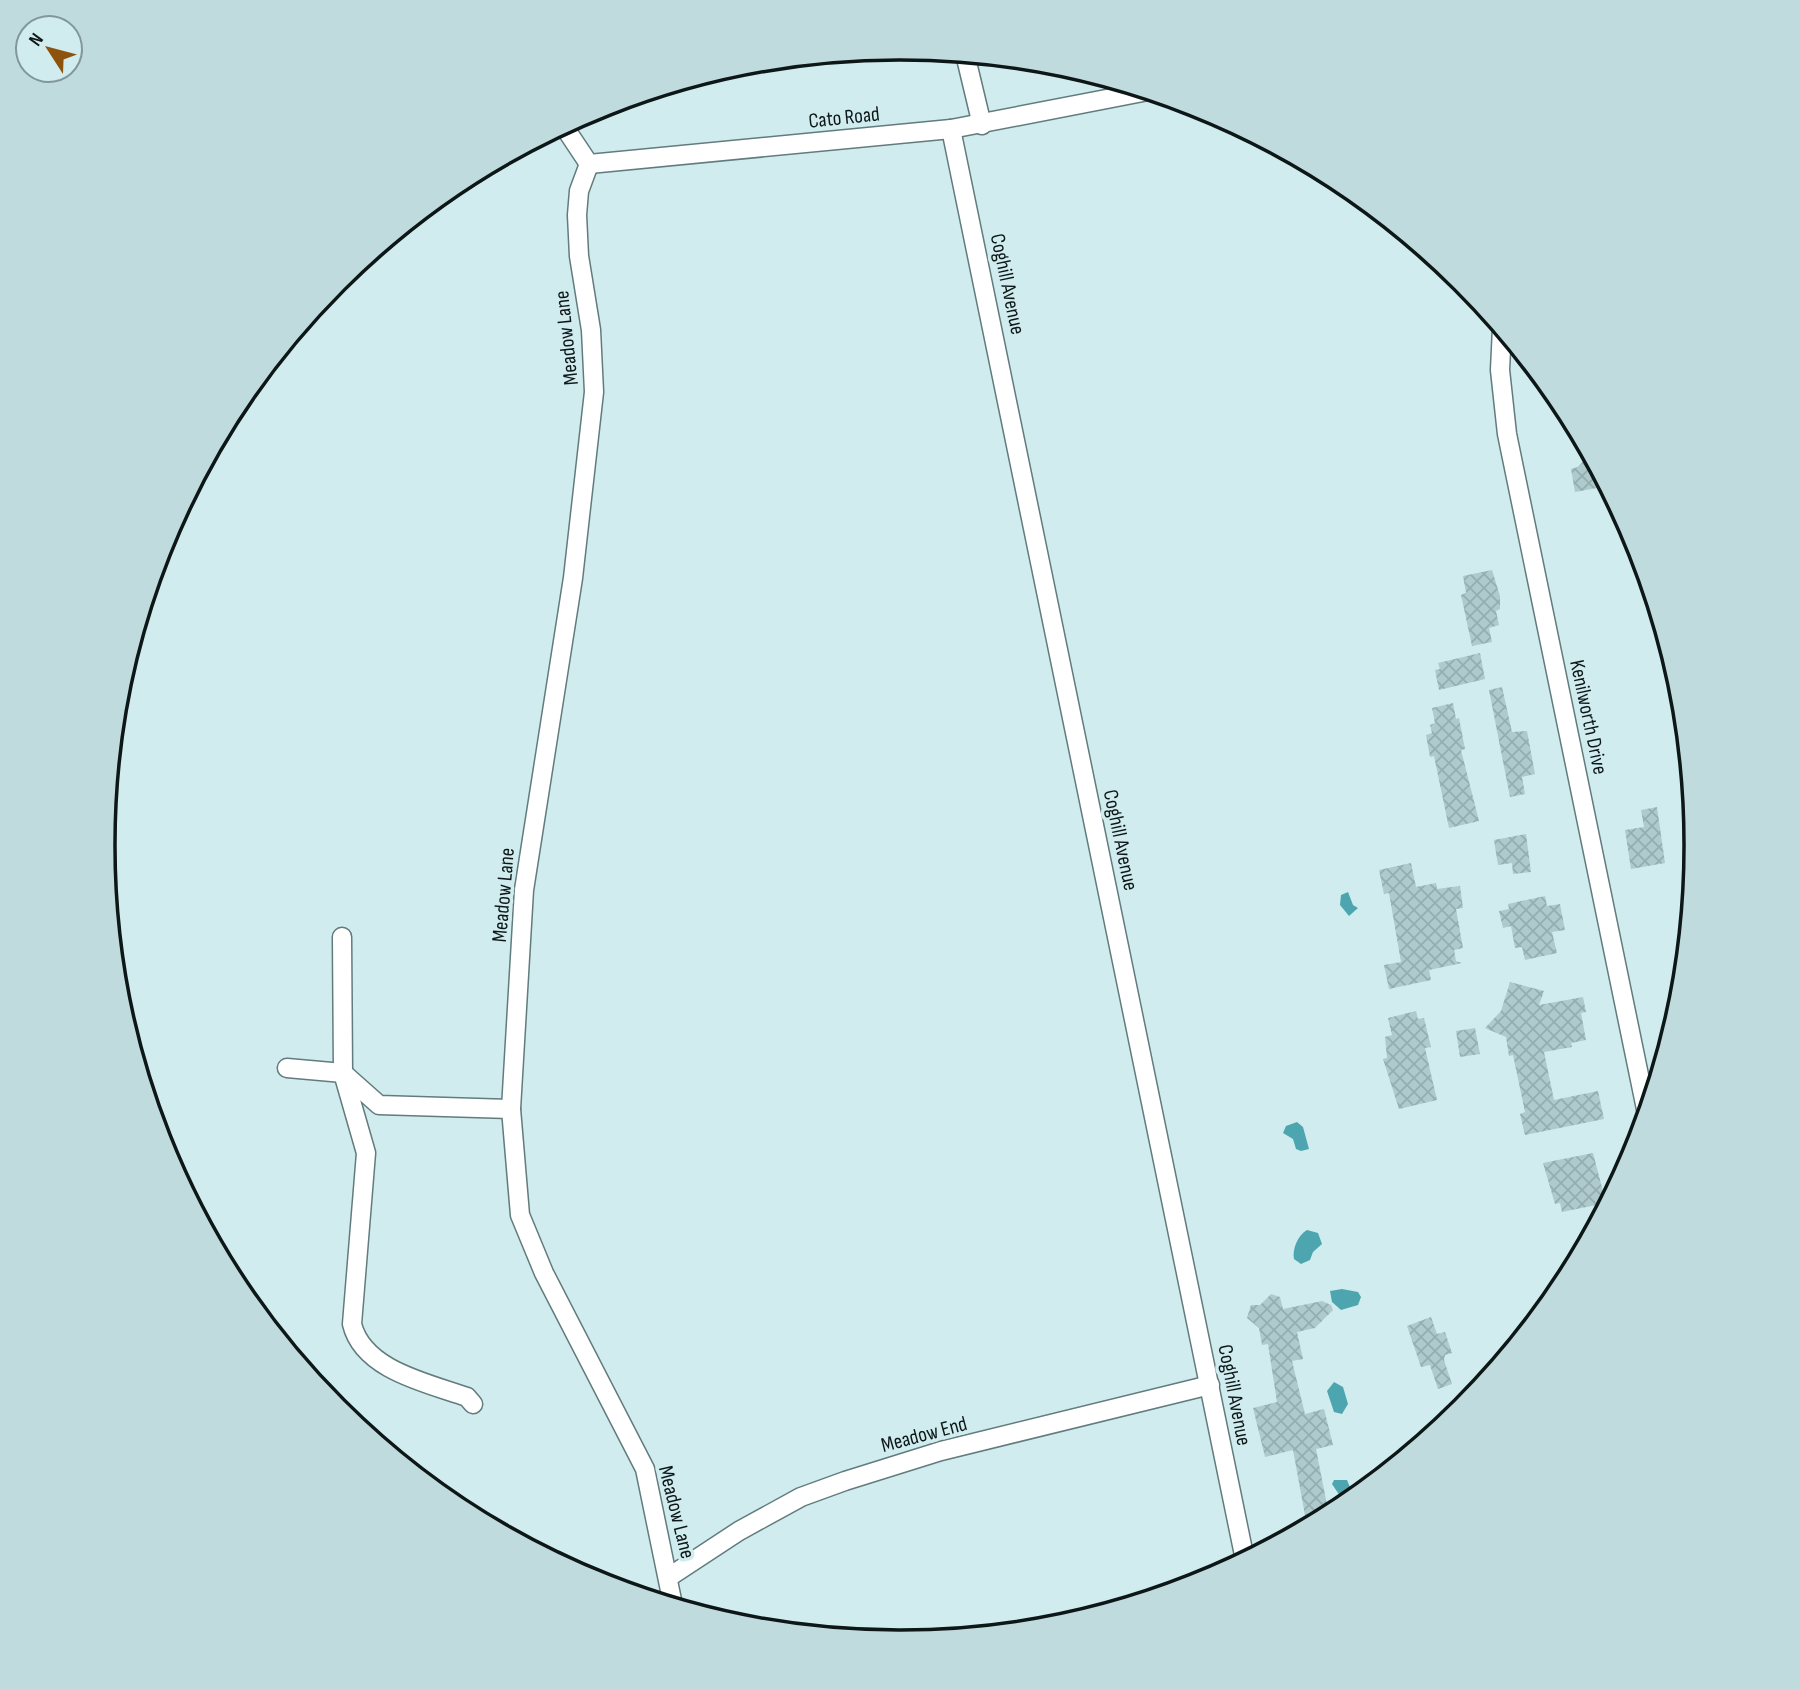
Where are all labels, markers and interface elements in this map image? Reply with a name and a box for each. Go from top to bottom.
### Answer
north arrow [14,14,84,84]
text: N [24,29,49,51]
street label: Cato Road [807,101,881,134]
street label: Coghill Avenue [985,231,1030,337]
street label: Meadow Lane [549,290,584,386]
street label: Kenilworth Drive [1564,658,1613,777]
street label: Coghill Avenue [1098,787,1143,893]
street label: Meadow Lane [487,847,520,943]
street label: Coghill Avenue [1212,1342,1257,1448]
street label: Meadow End [878,1411,970,1458]
street label: Meadow Lane [653,1463,700,1561]

